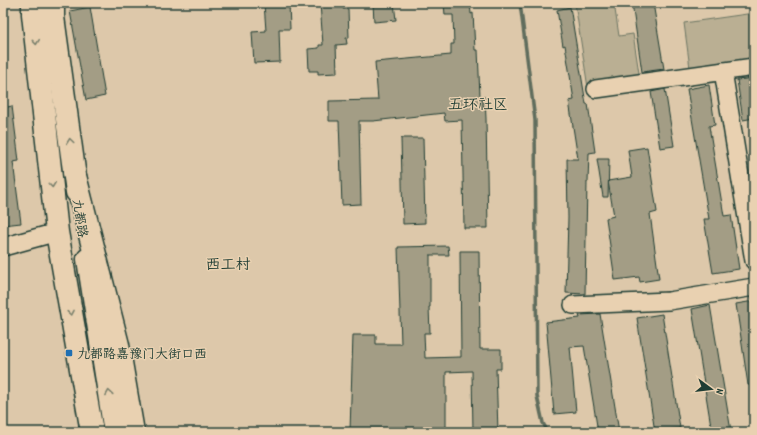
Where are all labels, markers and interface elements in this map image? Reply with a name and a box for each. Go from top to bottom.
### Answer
one-way arrow [31,39,40,45]
district label: 五环社区 [448,95,508,117]
one-way arrow [66,137,75,144]
one-way arrow [47,182,56,188]
street label: 九都路 [66,198,91,239]
district label: 西工村 [205,255,251,277]
one-way arrow [66,310,75,317]
place label: 九都路嘉豫门大街口西 [77,346,207,365]
marker: 九都路嘉豫门大街口西 [64,348,74,358]
north arrow [691,369,731,409]
text: N [710,386,727,396]
one-way arrow [105,390,114,397]

